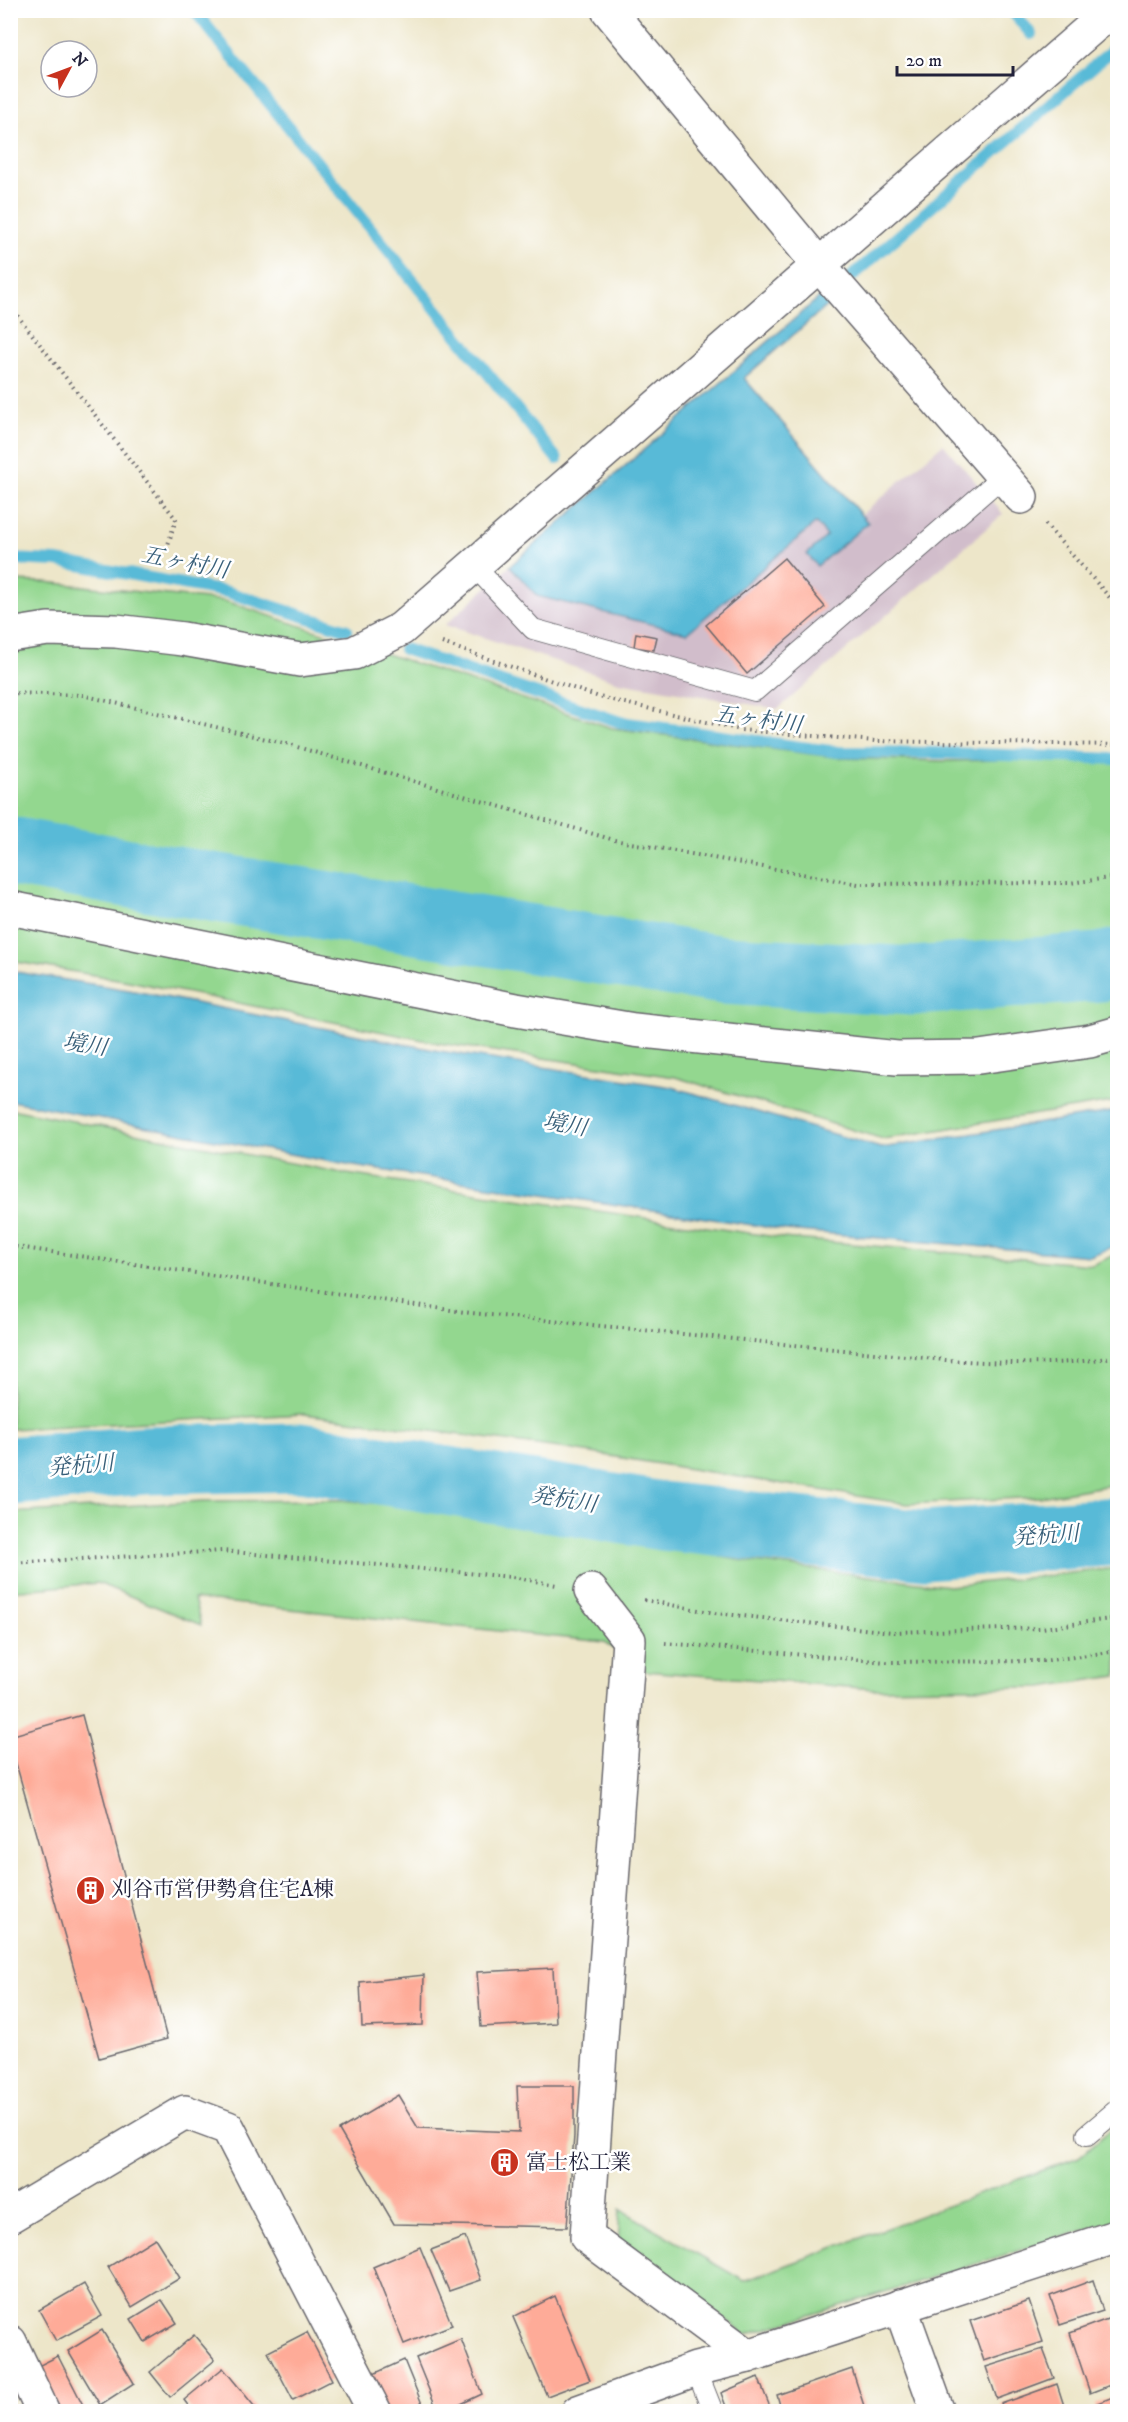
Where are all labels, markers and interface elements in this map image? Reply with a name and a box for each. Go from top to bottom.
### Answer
north arrow [39,39,99,99]
scale bar [897,39,1012,77]
text: N [68,48,91,71]
text: 20 m [906,50,942,72]
water label: 五ヶ村川 [139,541,233,585]
water label: 五ヶ村川 [713,701,805,740]
water label: 境川 [61,1028,111,1062]
water label: 境川 [541,1108,591,1142]
water label: 発杭川 [47,1450,117,1482]
water label: 発杭川 [529,1482,601,1519]
water label: 発杭川 [1012,1520,1082,1552]
building icon: 刈谷市営伊勢倉住宅A棟 [74,1874,106,1906]
place label: 刈谷市営伊勢倉住宅A棟 [111,1877,334,1903]
building icon: 富士松工業 [489,2147,521,2179]
place label: 富士松工業 [526,2150,631,2176]

